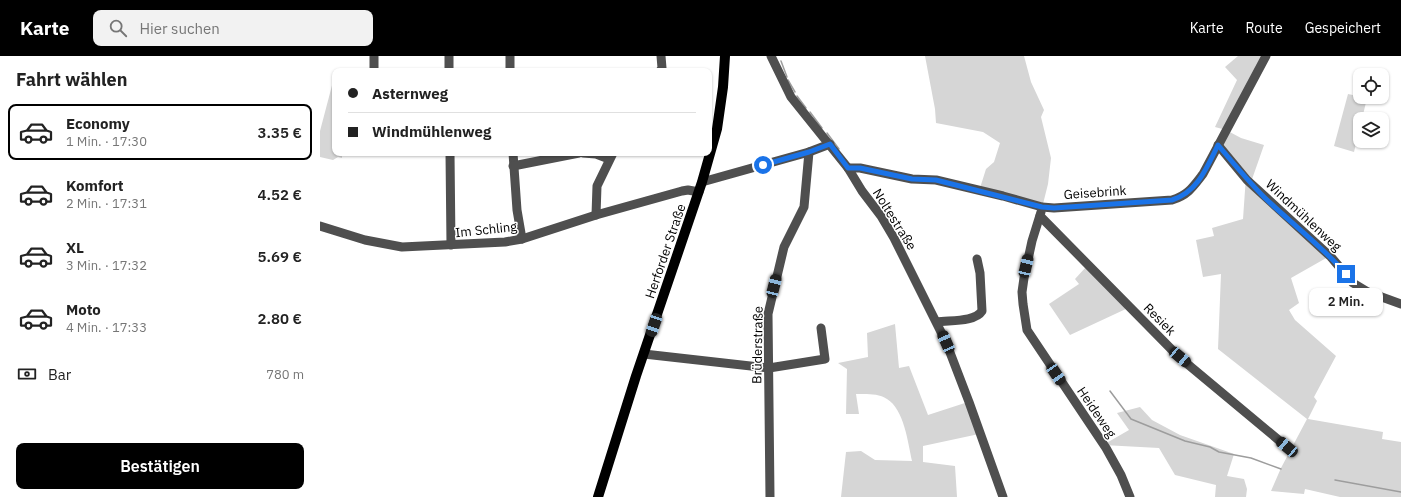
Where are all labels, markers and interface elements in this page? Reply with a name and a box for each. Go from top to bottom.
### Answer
search box [93,10,373,46]
text: Karte [20,16,69,40]
icon: search [107,17,129,39]
text: Hier suchen [139,19,220,38]
text: Karte [1190,19,1224,37]
text: Route [1246,19,1283,37]
text: Gespeichert [1305,19,1381,37]
text: Fahrt wählen [16,68,127,91]
map controls [1353,68,1389,148]
button: locate [1353,68,1389,104]
text: Asternweg [372,84,448,103]
button: layers [1353,112,1389,148]
icon: car [18,114,54,150]
text: Economy [66,114,130,133]
text: Windmühlenweg [372,122,491,141]
text: 3.35 € [258,123,302,142]
text: 1 Min. · 17:30 [66,133,147,150]
route start [754,156,772,174]
icon: car [18,176,54,212]
text: Komfort [66,176,124,195]
street label: Windmühlenweg [1262,176,1345,255]
street label: Geisebrink [1063,182,1127,203]
text: 4.52 € [258,185,302,204]
street label: Noltestraße [869,185,920,253]
text: 2 Min. · 17:31 [66,195,147,212]
street label: Herforder Straße [641,202,690,301]
street label: Im Schling [454,218,518,241]
icon: car [18,238,54,274]
text: XL [66,238,84,257]
text: 5.69 € [258,247,302,266]
car [1017,253,1035,279]
text: 3 Min. · 17:32 [66,257,147,274]
route end [1337,265,1355,283]
car [765,273,783,299]
callout: 2 Min. [1309,288,1383,316]
text: 2 Min. [1328,293,1364,310]
icon: car [18,300,54,336]
text: Moto [66,300,101,319]
street label: Resiek [1140,300,1179,339]
street label: Brüderstraße [748,306,767,384]
text: 2.80 € [258,309,302,328]
car [644,312,664,338]
text: 4 Min. · 17:33 [66,319,147,336]
car [936,329,956,355]
car [1167,345,1193,369]
car [1044,361,1068,387]
icon: cash [16,363,38,385]
text: Bar [48,365,71,384]
text: 780 m [266,366,304,383]
street label: Heideweg [1073,383,1120,441]
car [1274,435,1300,459]
button: Bestätigen [16,443,304,489]

